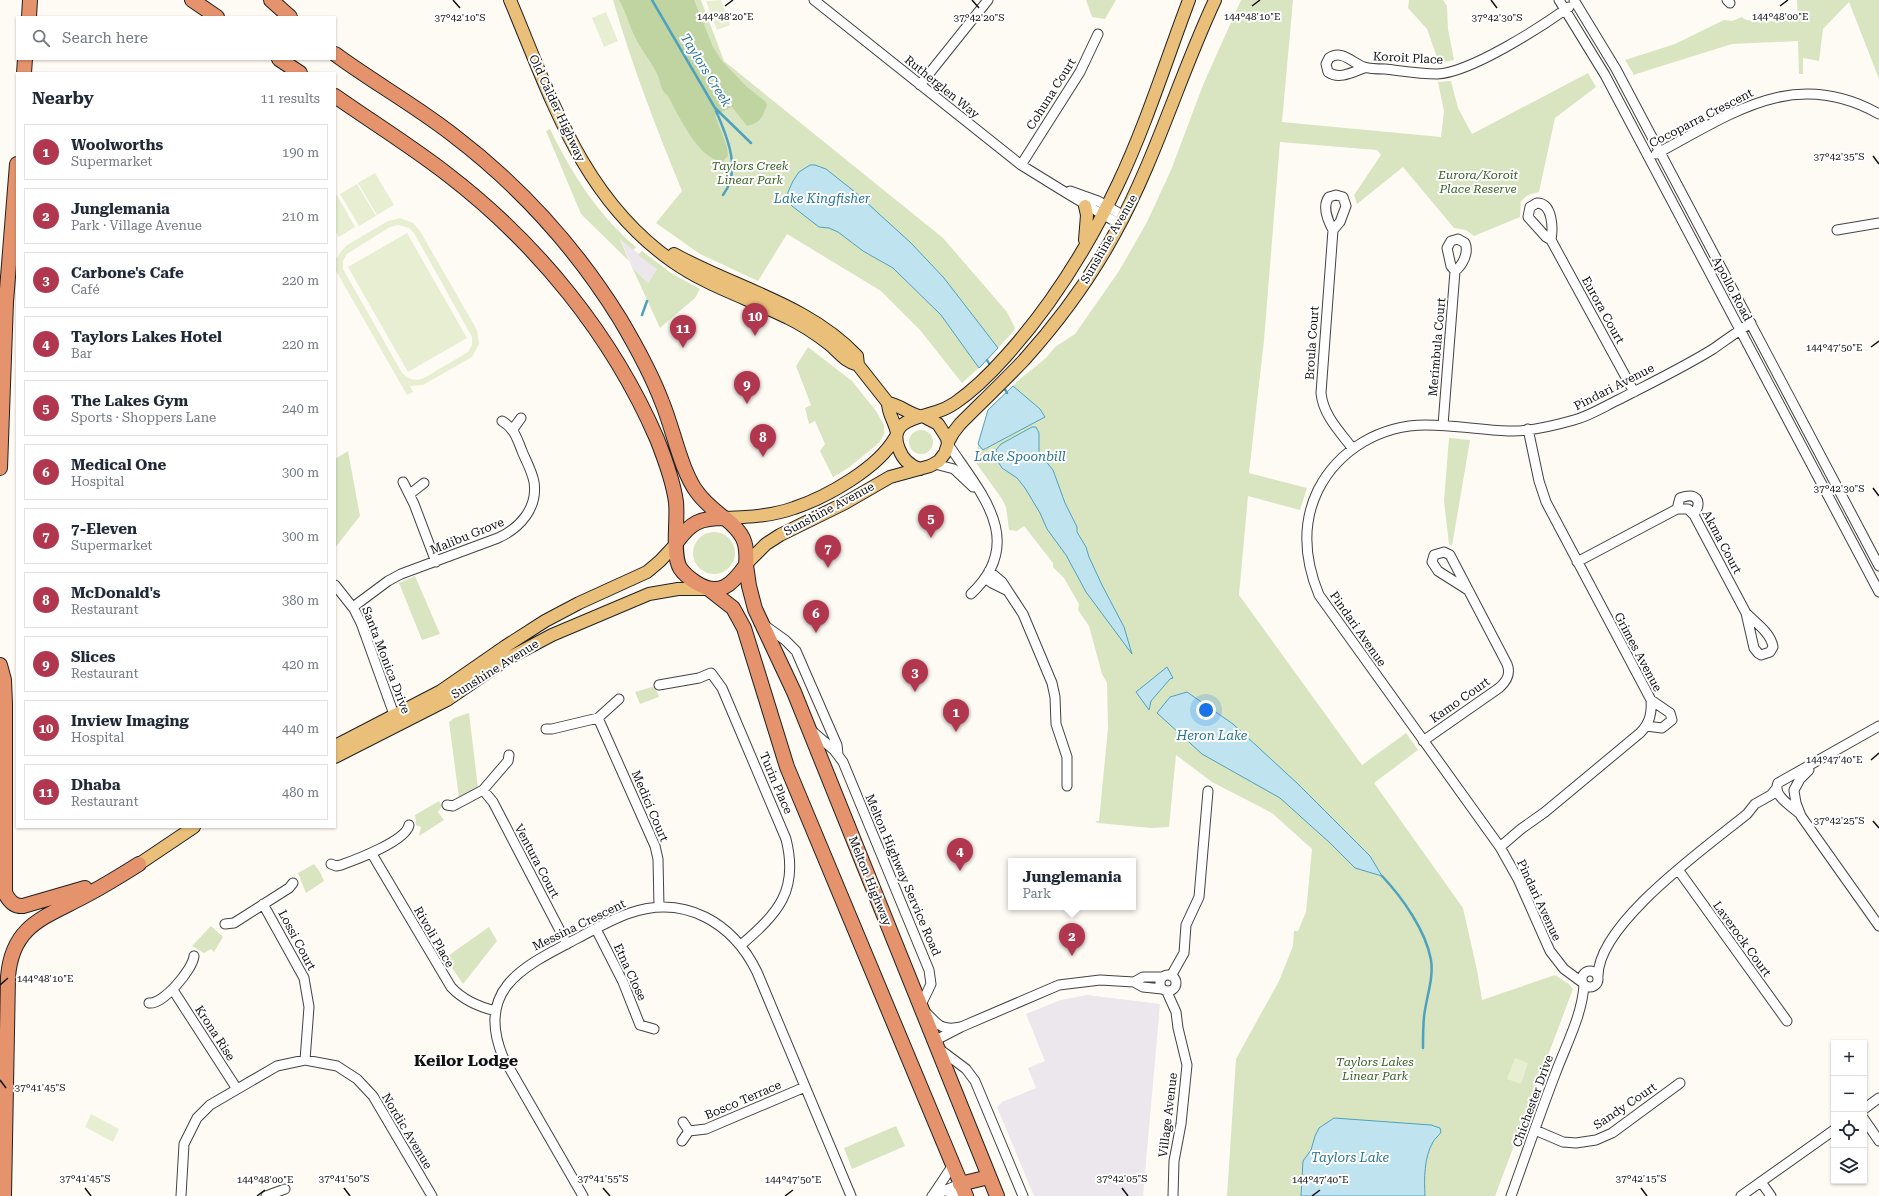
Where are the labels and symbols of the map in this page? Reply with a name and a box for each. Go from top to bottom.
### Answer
text: 144°48'20"E [697,11,753,22]
text: 144°48'10"E [1224,11,1280,22]
text: 144°48'00"E [1752,11,1808,22]
text: 37°42'10"S [435,12,485,23]
text: 37°42'20"S [954,12,1004,23]
text: 37°42'30"S [1472,12,1522,23]
water label: Taylors Creek [678,31,735,110]
street label: Koroit Place [1372,49,1444,67]
street label: Old Calder Highway [526,52,588,165]
street label: Rutherglen Way [902,53,983,122]
street label: Cohuna Court [1023,55,1079,132]
street label: Cocoparra Crescent [1647,85,1756,150]
text: 37°42'35"S [1814,151,1864,162]
park label: Taylors Creek Linear Park [712,159,789,187]
park label: Eurora/Koroit Place Reserve [1437,168,1518,196]
water label: Lake Kingfisher [773,191,871,206]
street label: Sunshine Avenue [1078,192,1140,286]
street label: Apollo Road [1709,254,1755,324]
street label: Eurora Court [1579,274,1627,347]
street label: Merimbula Court [1426,297,1448,397]
pin: 10 [742,303,768,336]
street label: Broula Court [1302,305,1322,380]
pin: 11 [670,315,696,348]
text: 144°47'50"E [1806,342,1862,353]
street label: Pindari Avenue [1571,361,1657,413]
pin: 9 [734,371,760,404]
pin: 8 [750,424,776,457]
water label: Lake Spoonbill [973,449,1066,464]
street label: Sunshine Avenue [781,479,877,539]
text: 37°42'30"S [1814,483,1864,494]
pin: 5 [918,505,944,538]
street label: Akma Court [1699,508,1745,577]
street label: Malibu Grove [428,515,506,557]
pin: 7 [815,535,841,568]
street label: Pindari Avenue [1327,589,1389,670]
pin: 6 [803,600,829,633]
street label: Santa Monica Drive [359,604,413,716]
street label: Grimes Avenue [1611,610,1665,694]
street label: Sunshine Avenue [449,636,542,702]
pin: 3 [902,659,928,692]
street label: Kamo Court [1428,674,1493,726]
pin: 1 [943,699,969,732]
your location [1196,700,1216,720]
water label: Heron Lake [1176,728,1248,743]
street label: Turin Place [757,750,795,816]
text: 144°47'40"E [1806,754,1862,765]
street label: Medici Court [629,768,672,844]
street label: Melton Highway Service Road [862,792,944,958]
text: 37°42'25"S [1814,815,1864,826]
street label: Ventura Court [512,822,563,901]
street label: Melton Highway [845,834,895,928]
pin: 4 [947,838,973,871]
street label: Pindari Avenue [1514,857,1564,943]
street label: Messina Crescent [530,896,628,954]
street label: Laverock Court [1710,899,1774,980]
street label: Rivoli Place [411,904,457,970]
street label: Lossi Court [275,908,319,973]
pin: 2 [1059,923,1085,956]
street label: Etna Close [611,941,649,1003]
text: 144°48'10"E [17,973,73,984]
street label: Krona Rise [192,1003,238,1063]
district label: Keilor Lodge [414,1051,518,1070]
street label: Chichester Drive [1510,1053,1556,1149]
park label: Taylors Lakes Linear Park [1336,1055,1414,1083]
street label: Village Avenue [1156,1071,1180,1158]
street label: Bosco Terrace [703,1077,784,1122]
street label: Sandy Court [1591,1080,1659,1132]
text: 37°41'45"S [15,1082,65,1093]
street label: Nordic Avenue [379,1091,435,1172]
water label: Taylors Lake [1311,1150,1389,1165]
text: 37°41'45"S [60,1173,110,1184]
text: 37°41'50"S [319,1173,369,1184]
text: 37°41'55"S [578,1173,628,1184]
text: 37°42'05"S [1097,1173,1147,1184]
text: 37°42'15"S [1616,1173,1666,1184]
text: 144°48'00"E [237,1174,293,1185]
text: 144°47'50"E [765,1174,821,1185]
text: 144°47'40"E [1292,1174,1348,1185]

